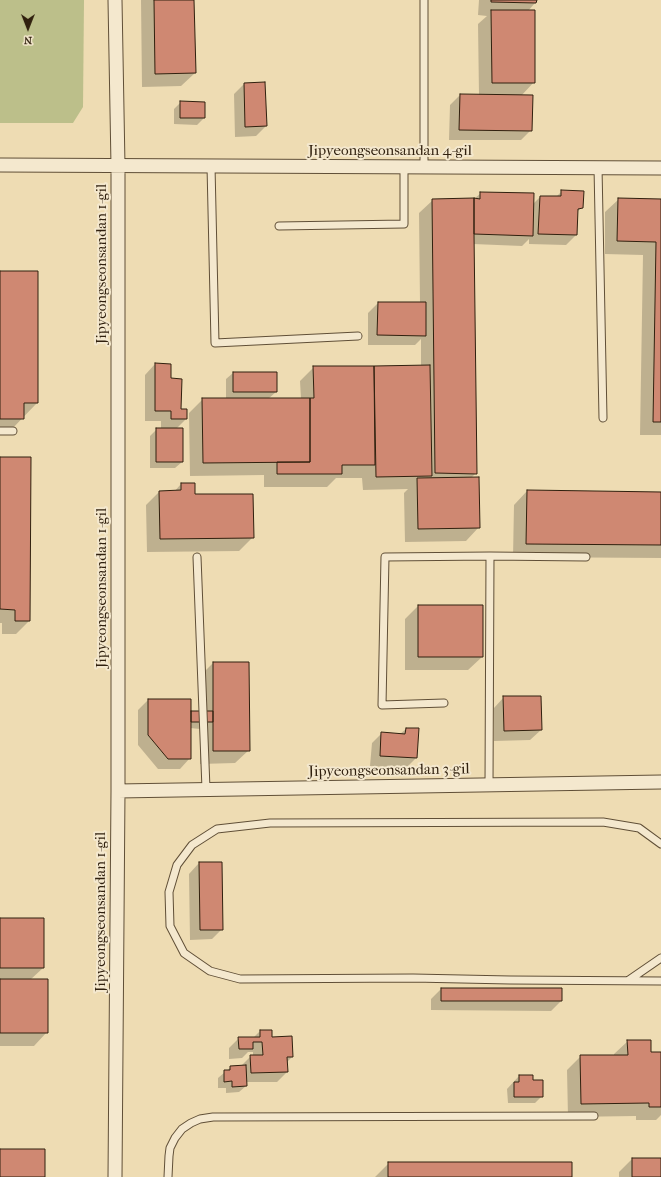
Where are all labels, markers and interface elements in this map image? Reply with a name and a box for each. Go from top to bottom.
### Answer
north arrow [8,8,48,48]
text: N [24,34,32,47]
street label: Jipyeongseonsandan 4-gil [308,142,472,160]
street label: Jipyeongseonsandan 1-gil [93,184,111,344]
street label: Jipyeongseonsandan 1-gil [93,508,111,668]
street label: Jipyeongseonsandan 3-gil [308,761,470,781]
street label: Jipyeongseonsandan 1-gil [92,832,110,992]

